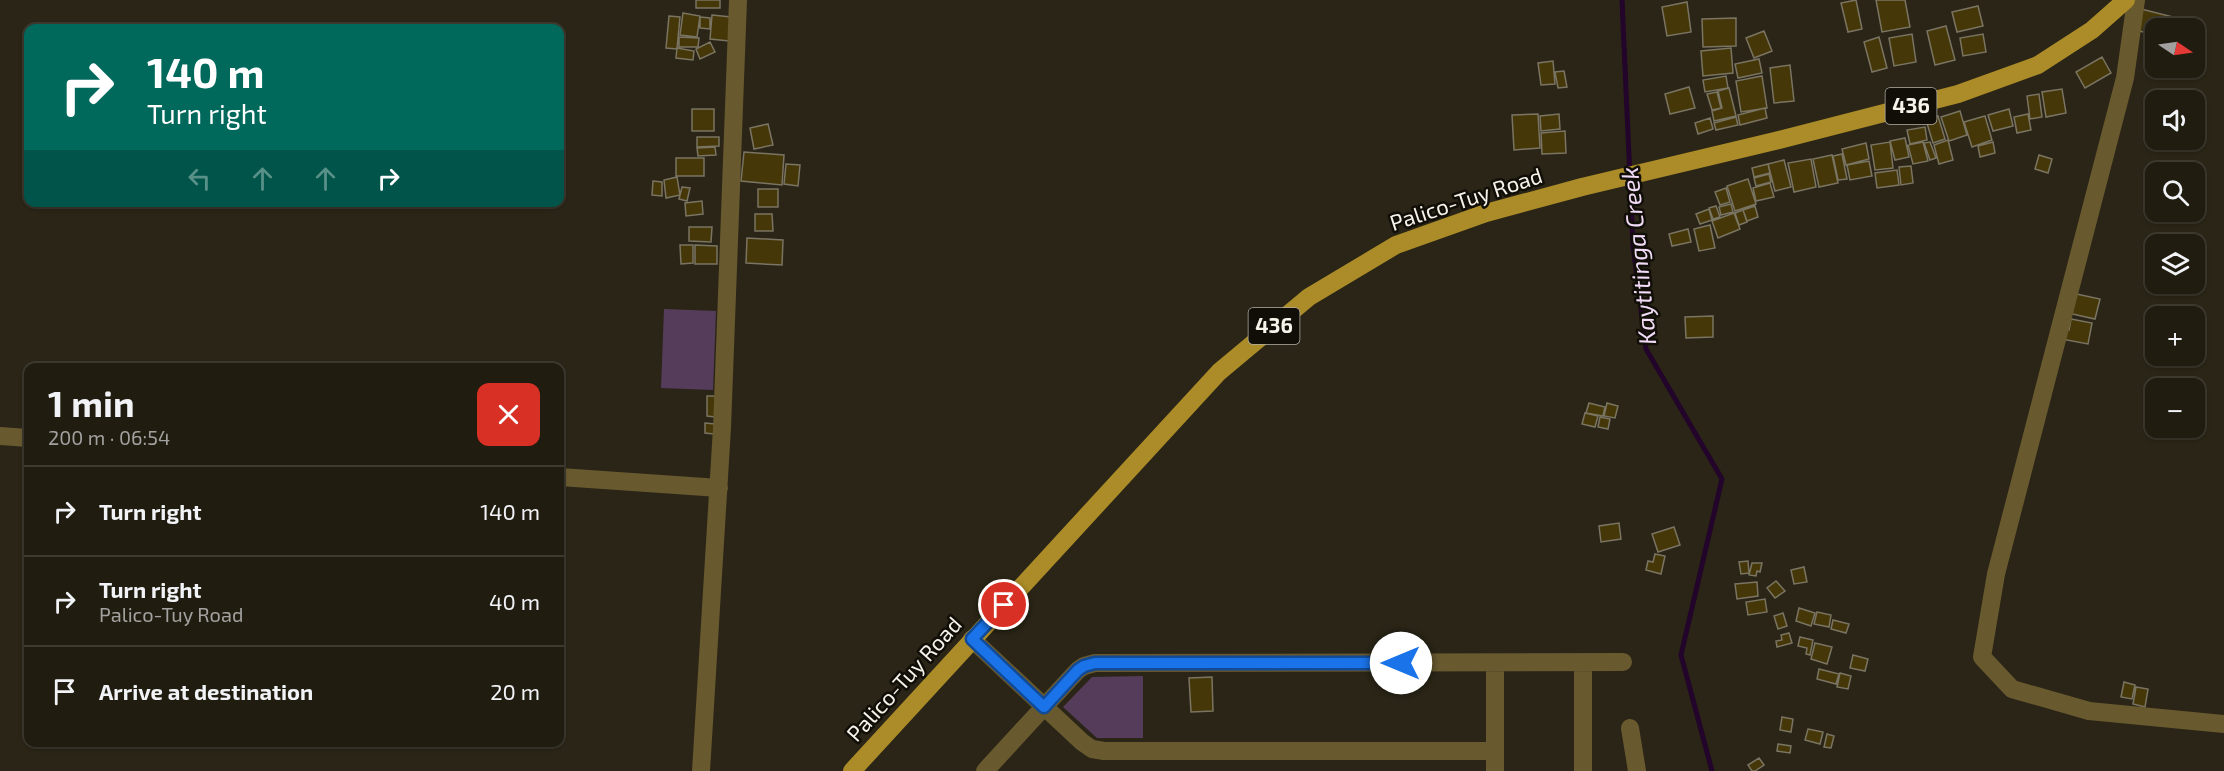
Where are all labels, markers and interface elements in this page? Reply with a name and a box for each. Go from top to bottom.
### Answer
north arrow [2145,18,2205,78]
map controls [2145,18,2205,438]
text: 140 m [147,46,264,96]
icon: right [48,48,126,126]
road number: 436 [1886,88,1936,124]
button: sound [2145,90,2205,150]
text: Turn right [147,97,267,129]
street label: Palico-Tuy Road [1386,161,1545,235]
icon: left [183,162,216,195]
icon: ahead [246,162,279,195]
icon: ahead [309,162,342,195]
icon: right [372,162,405,195]
button: search [2145,162,2205,222]
water label: Kaytitinga Creek [1614,166,1661,346]
button: layers [2145,234,2205,294]
button: + [2145,306,2205,366]
road number: 436 [1248,308,1300,344]
button: − [2145,378,2205,438]
text: 1 min [48,381,135,424]
button: close [477,383,540,446]
text: 200 m · 06:54 [48,425,170,449]
icon: right [48,495,81,528]
text: Turn right [99,498,201,524]
text: 140 m [480,498,540,524]
text: Turn right [99,576,201,602]
pin [978,579,1029,630]
icon: right [48,585,81,618]
text: 40 m [489,588,540,614]
icon: arrive [987,588,1020,621]
text: Palico-Tuy Road [99,602,243,626]
street label: Palico-Tuy Road [840,611,966,746]
position arrow [1369,631,1433,695]
icon: arrive [48,675,81,708]
text: Arrive at destination [99,678,313,704]
text: 20 m [490,678,540,704]

